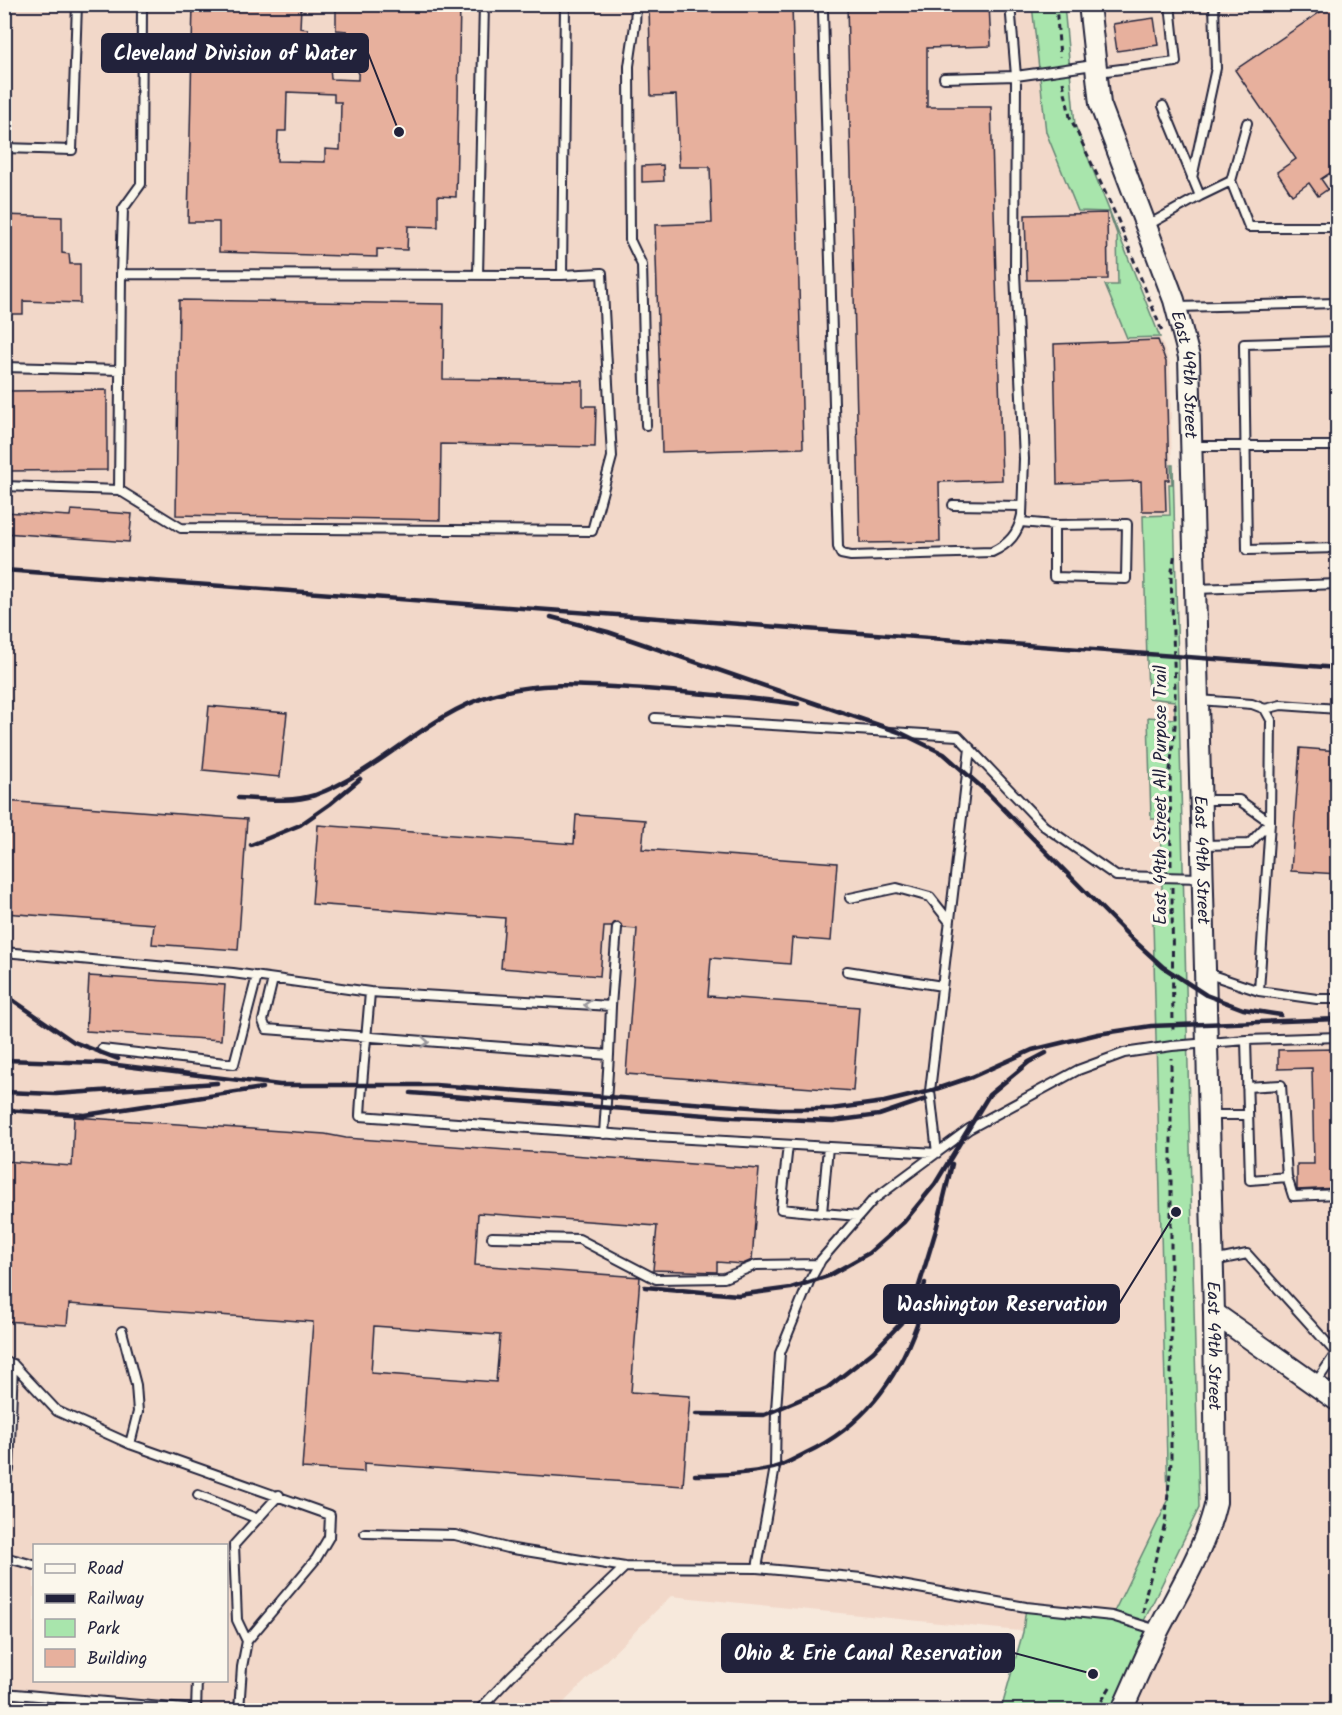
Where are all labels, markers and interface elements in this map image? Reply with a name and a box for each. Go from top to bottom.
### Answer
callout: Cleveland Division of Water [102,34,368,72]
text: Cleveland Division of Water [114,39,357,71]
street label: East 49th Street [1161,308,1204,440]
street label: East 49th Street All Purpose Trail [1147,664,1176,925]
street label: East 49th Street [1184,795,1217,926]
one-way arrow [583,998,592,1011]
one-way arrow [420,1035,429,1048]
street label: East 49th Street [1197,1281,1228,1411]
callout: Washington Reservation [884,1285,1119,1323]
text: Washington Reservation [897,1290,1107,1322]
legend [33,1544,228,1682]
text: Road [87,1555,124,1584]
text: Railway [87,1585,144,1614]
text: Park [87,1615,120,1644]
callout: Ohio & Erie Canal Reservation [722,1634,1014,1672]
text: Ohio & Erie Canal Reservation [734,1639,1002,1671]
text: Building [87,1645,147,1674]

